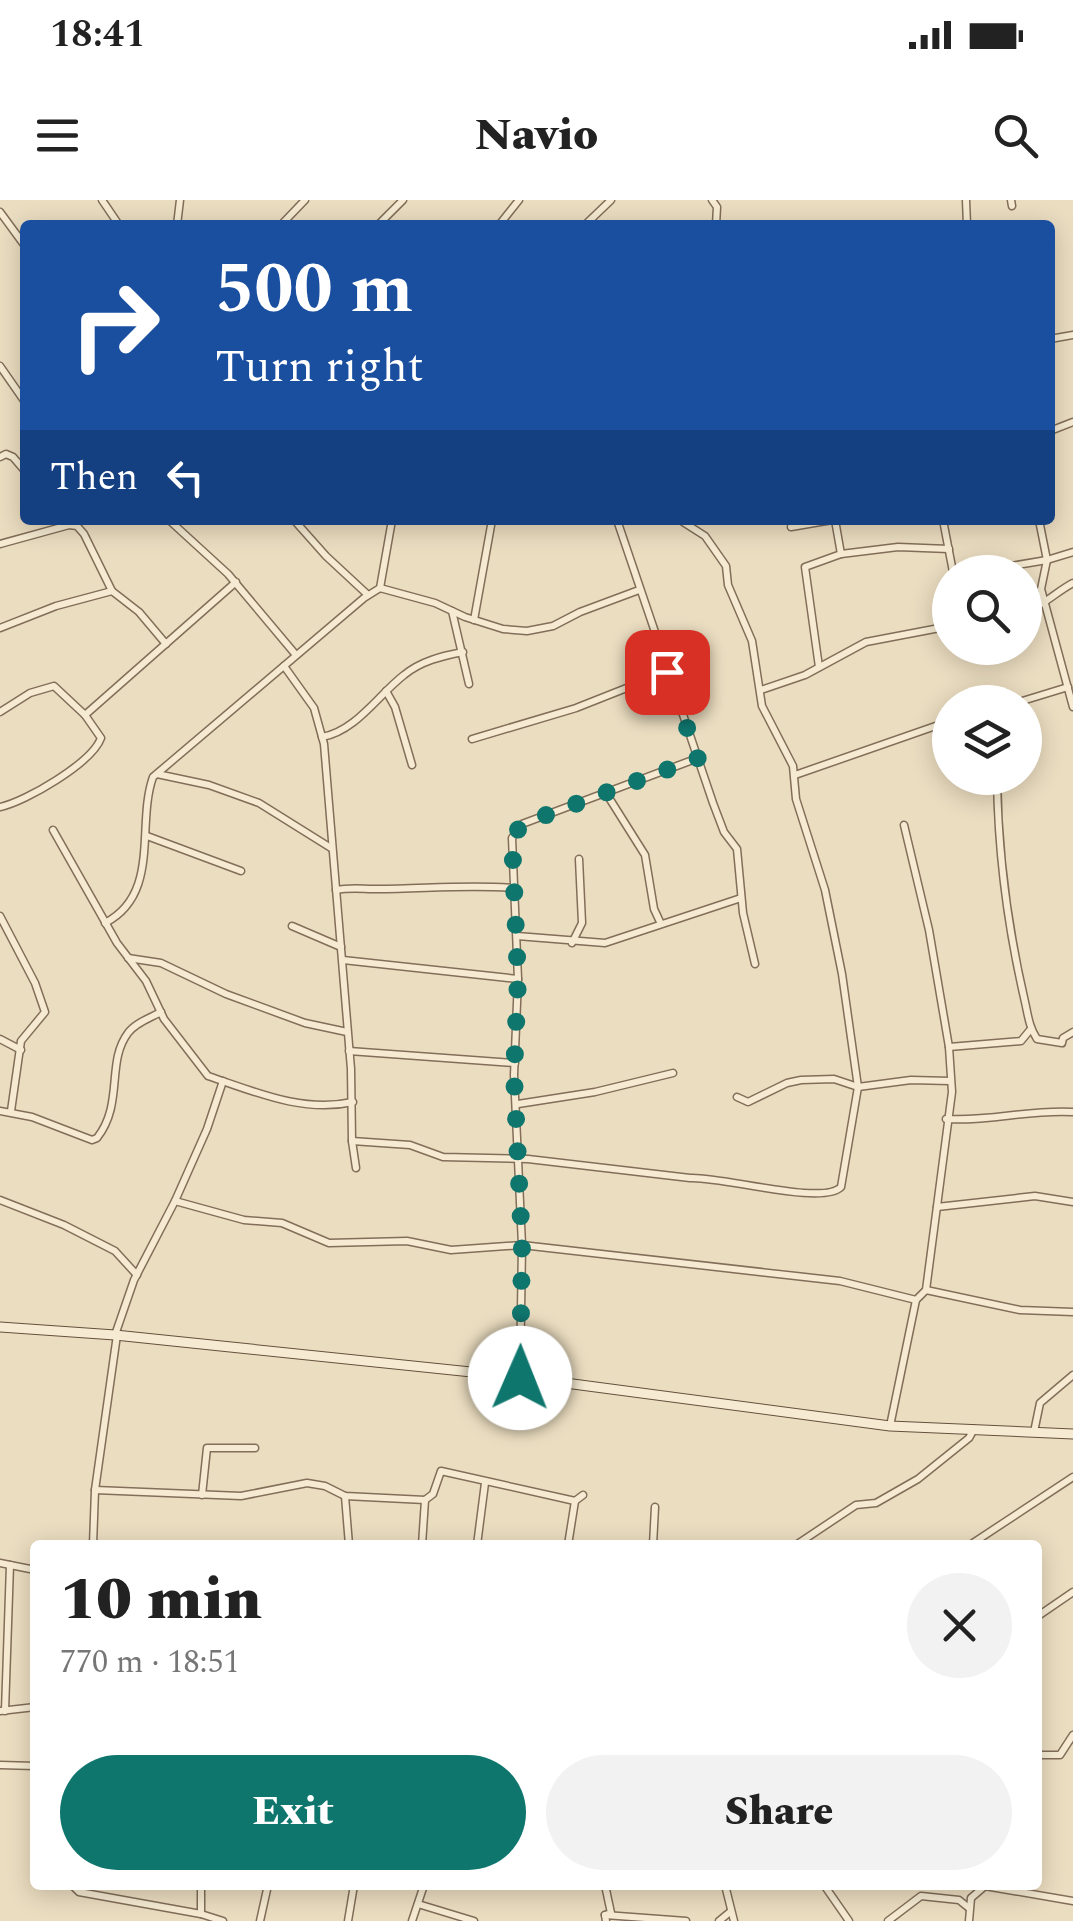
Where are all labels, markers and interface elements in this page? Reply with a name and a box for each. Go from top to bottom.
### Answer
text: 18:41 [50,6,145,64]
text: Navio [475,101,598,170]
icon: menu [30,108,85,163]
icon: search [988,108,1043,163]
text: 500 m [215,237,413,343]
icon: right [50,260,180,390]
text: Turn right [215,333,424,402]
text: Then [50,449,138,507]
icon: left [158,450,213,505]
map controls [932,555,1042,795]
button: search [932,555,1042,665]
pin [625,630,710,715]
icon: arrive [640,645,695,700]
button: layers [932,685,1042,795]
position arrow [468,1326,572,1430]
text: 10 min [60,1554,262,1646]
button: close [907,1573,1012,1678]
text: 770 m · 18:51 [60,1638,240,1687]
button: Exit [60,1755,526,1870]
button: Share [546,1755,1012,1870]

